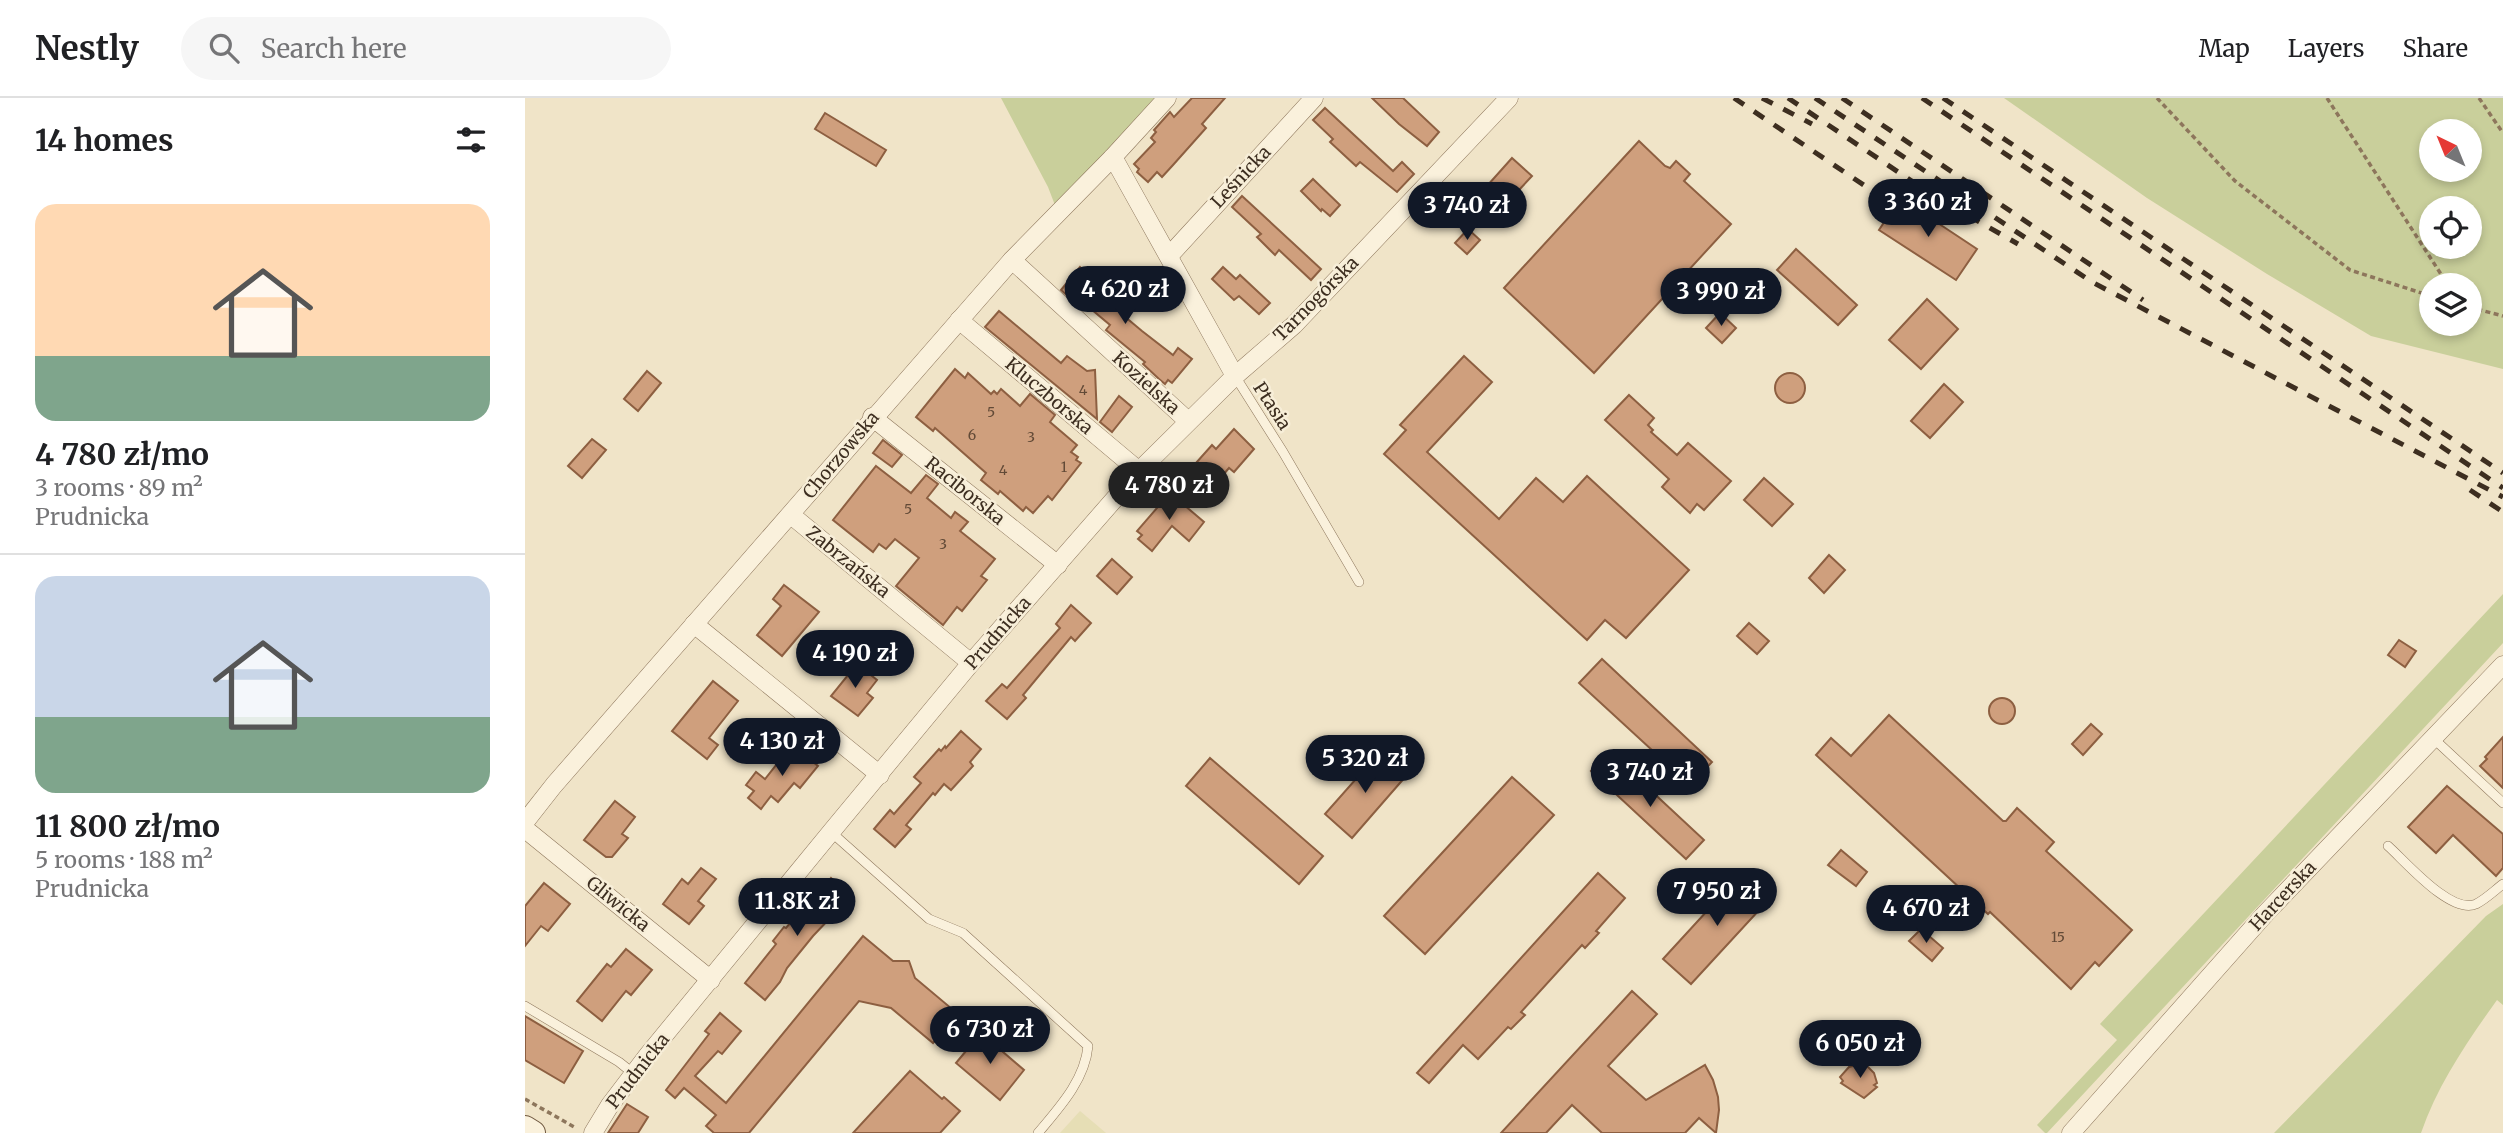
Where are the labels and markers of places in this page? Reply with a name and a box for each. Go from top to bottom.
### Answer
pin: 3 360 zł [1856,180,2000,239]
pin: 3 740 zł [1395,183,1539,242]
pin: 4 620 zł [1053,266,1197,326]
pin: 3 990 zł [1649,268,1793,328]
pin: 4 780 zł [1097,462,1241,522]
pin: 4 190 zł [783,630,927,690]
pin: 4 130 zł [710,718,854,778]
pin: 5 320 zł [1293,736,1437,795]
pin: 3 740 zł [1578,750,1722,809]
pin: 7 950 zł [1645,868,1789,928]
pin: 11.8K zł [725,878,869,938]
pin: 4 670 zł [1854,886,1998,945]
pin: 6 730 zł [918,1006,1062,1066]
pin: 6 050 zł [1788,1020,1932,1080]

